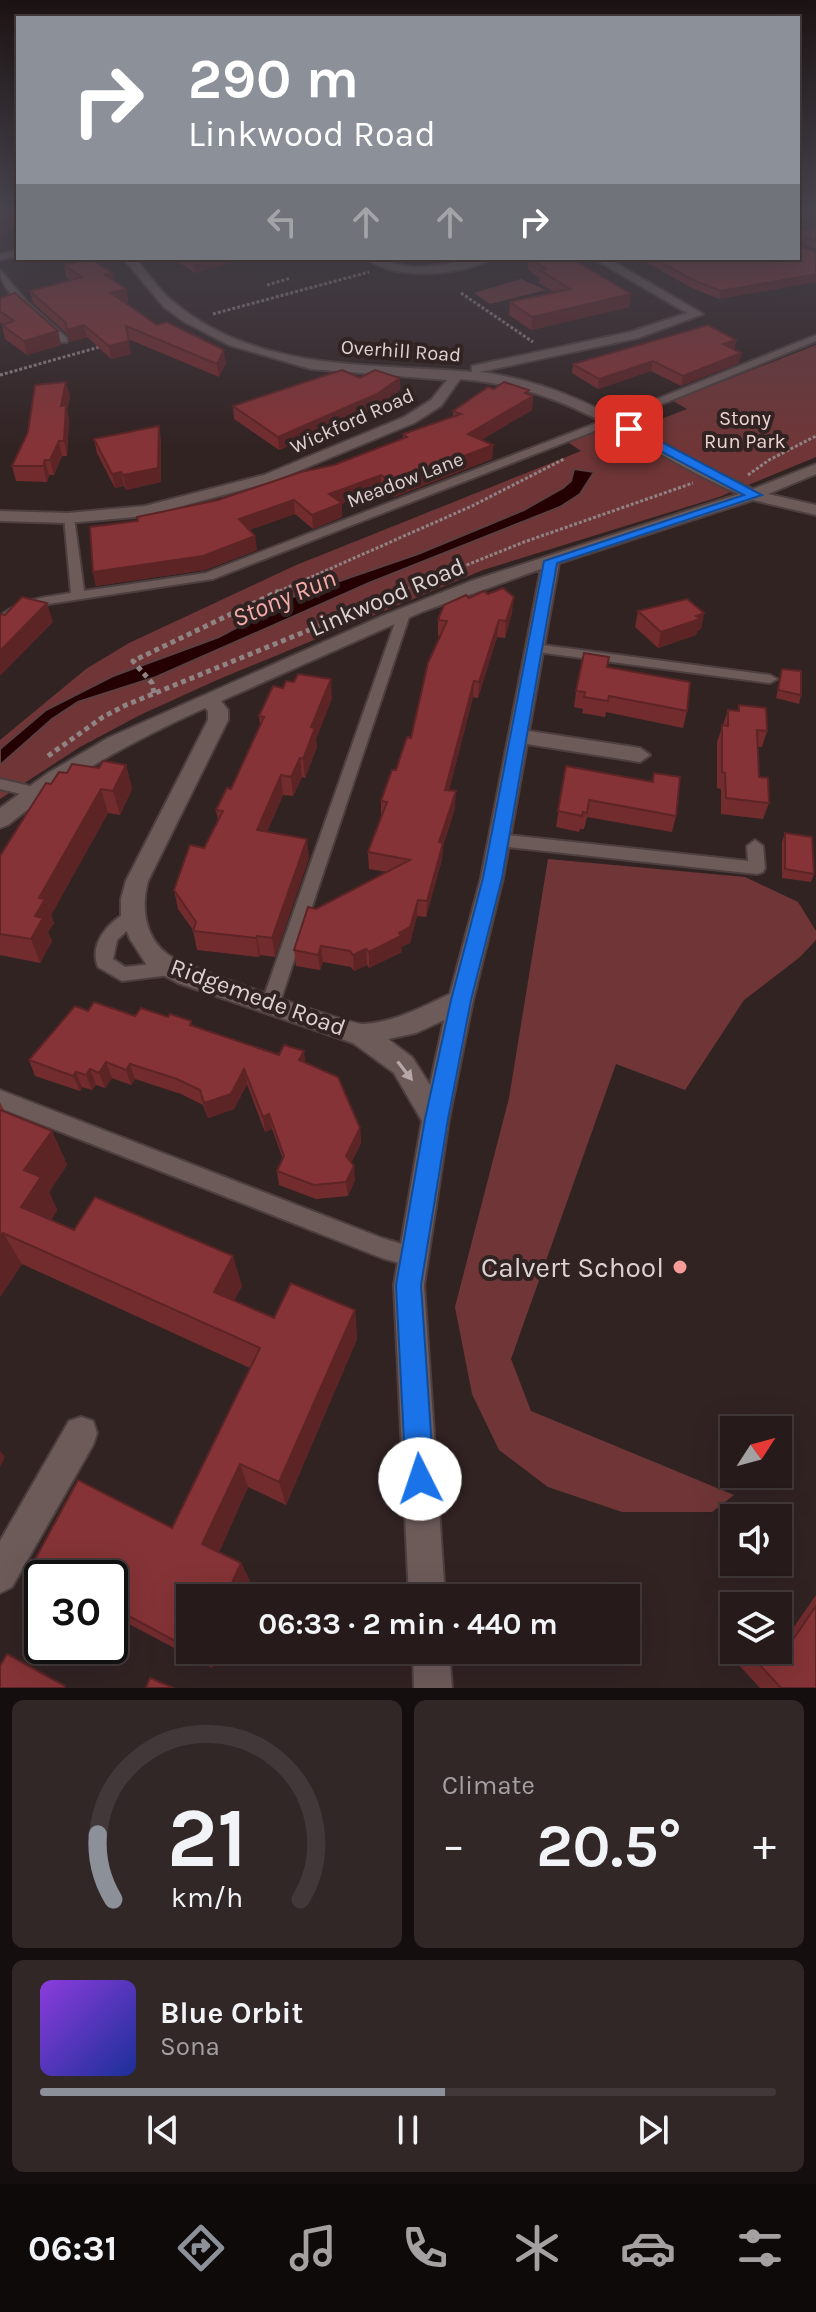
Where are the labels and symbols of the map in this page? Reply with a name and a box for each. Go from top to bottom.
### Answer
street label: Overhill Road [340,335,462,367]
street label: Wickford Road [287,383,417,459]
pin [595,395,663,463]
park label: Stony Run Park [704,407,786,453]
street label: Meadow Lane [343,447,467,513]
street label: Linkwood Road [306,552,468,642]
water label: Stony Run [228,562,340,634]
street label: Ridgemede Road [167,952,349,1042]
one-way arrow [397,1061,414,1082]
place label: Calvert School [481,1251,664,1284]
marker: Calvert School [671,1258,689,1276]
north arrow [720,1416,792,1488]
position arrow [378,1437,462,1521]
speed limit sign: 30 [24,1560,128,1664]

